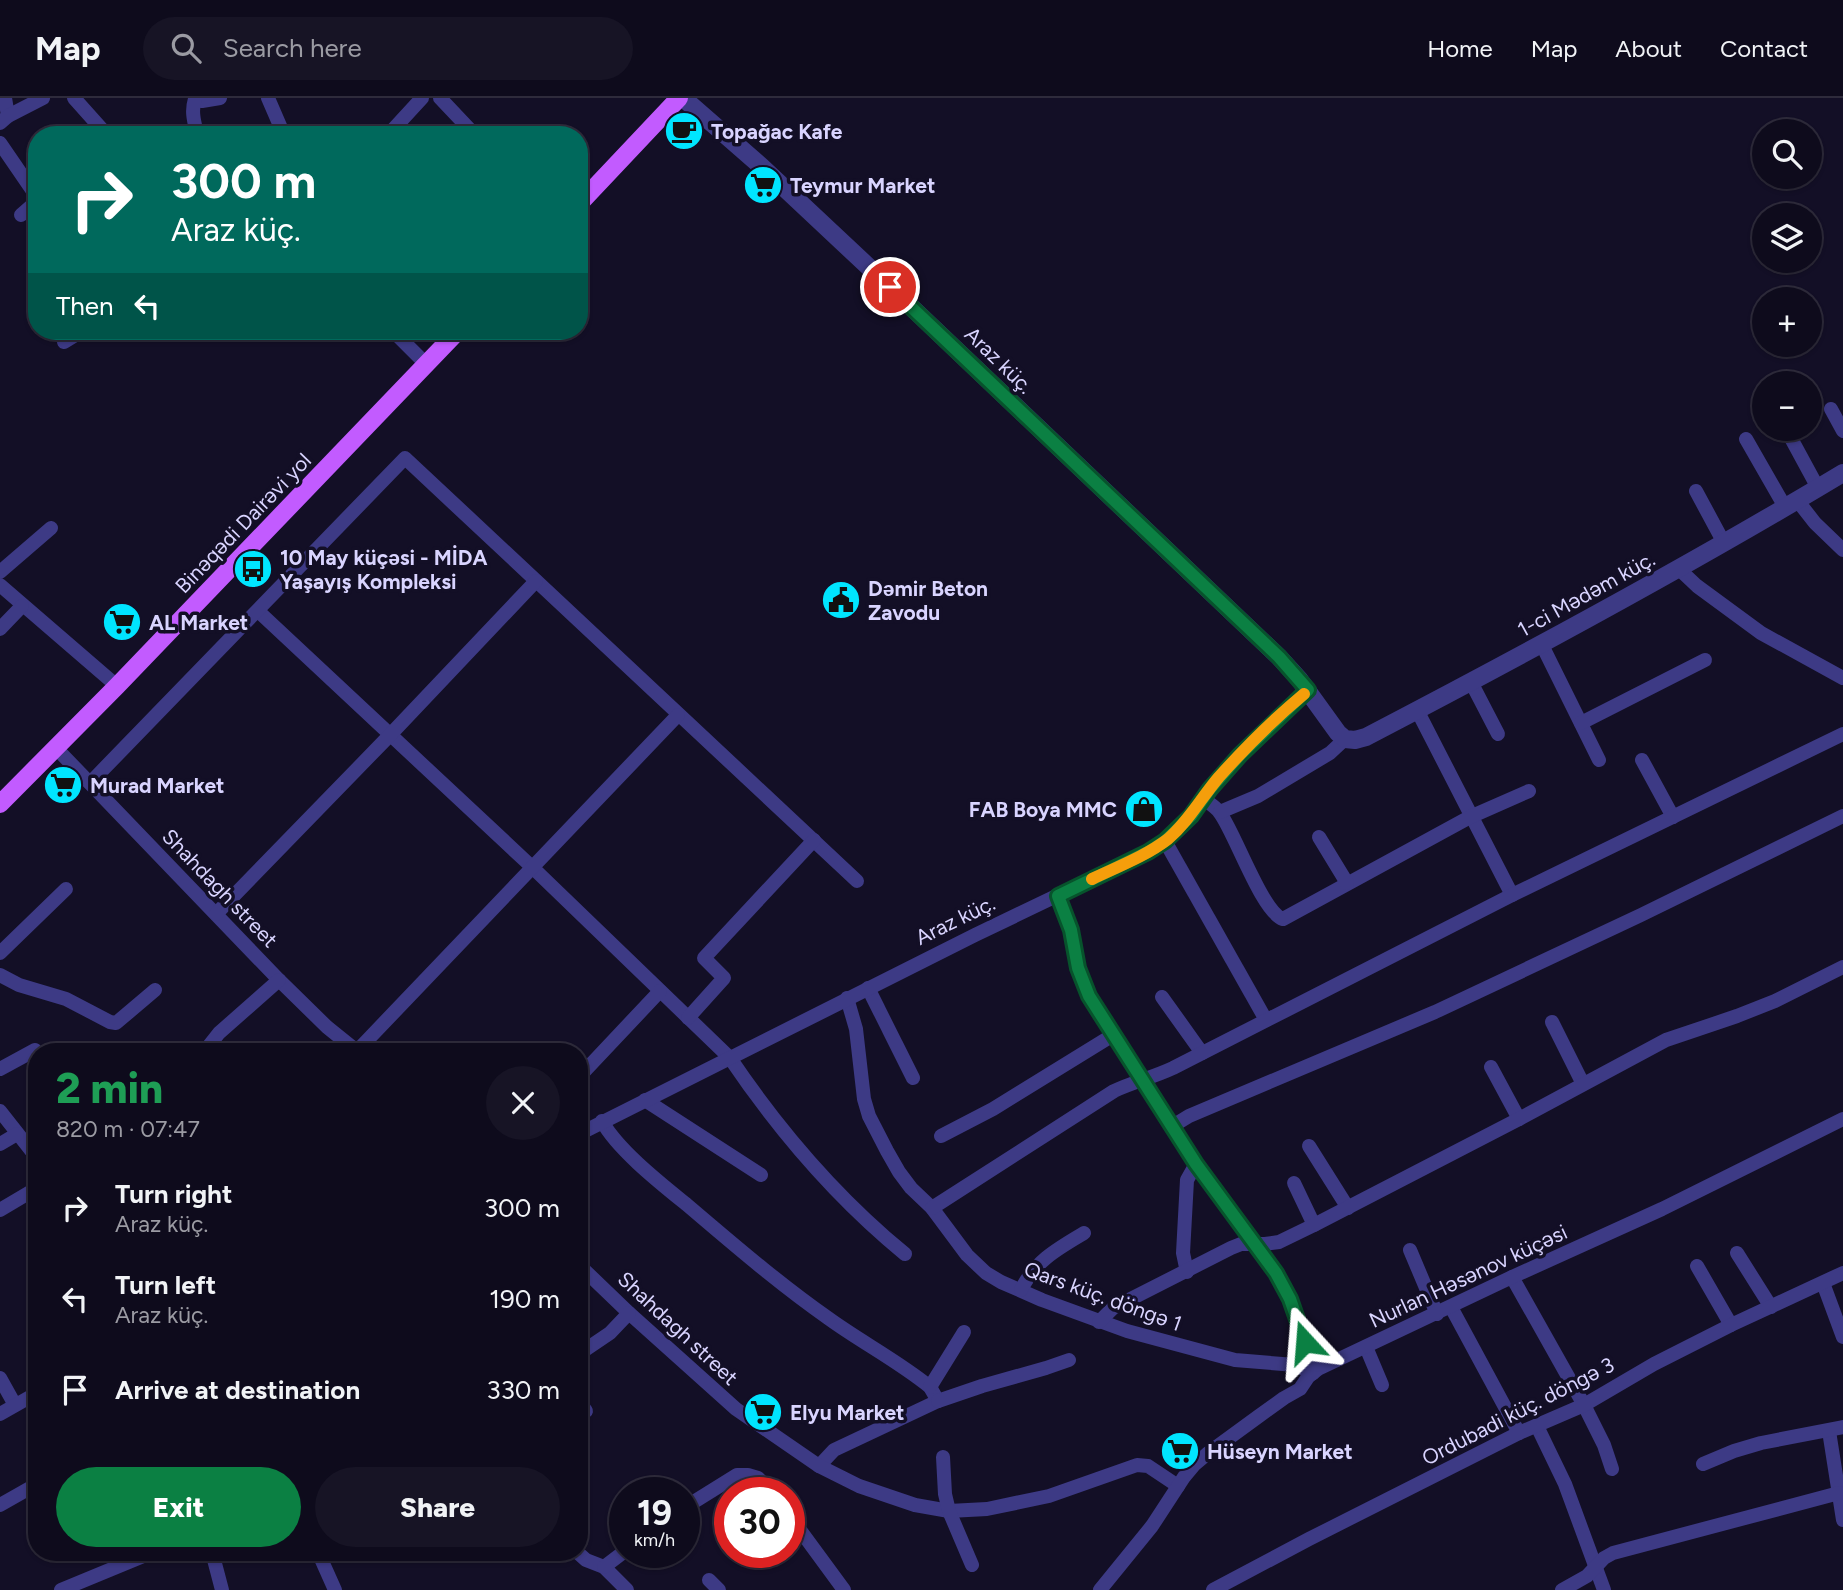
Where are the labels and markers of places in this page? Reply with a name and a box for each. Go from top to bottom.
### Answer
cafe icon: Topağac Kafe [663,110,705,152]
place label: Topağac Kafe [711,119,843,144]
supermarket icon: Teymur Market [742,164,784,206]
place label: Teymur Market [790,173,935,198]
pin [860,257,920,317]
place label: 10 May küçəsi - MİDA Yaşayış Kompleksi [280,545,487,594]
bus stop icon: 10 May küçəsi - MİDA Yaşayış Kompleksi [232,548,274,590]
place label: Dəmir Beton Zavodu [868,576,988,625]
public building icon: Dəmir Beton Zavodu [820,579,862,621]
supermarket icon: AL Market [101,601,143,643]
place label: AL Market [149,610,248,635]
supermarket icon: Murad Market [42,764,84,806]
place label: Murad Market [90,773,225,798]
shop icon: FAB Boya MMC [1123,788,1165,830]
place label: FAB Boya MMC [969,797,1117,822]
supermarket icon: Elyu Market [742,1391,784,1433]
place label: Elyu Market [790,1400,905,1425]
supermarket icon: Hüseyn Market [1159,1430,1201,1472]
place label: Hüseyn Market [1207,1439,1353,1464]

